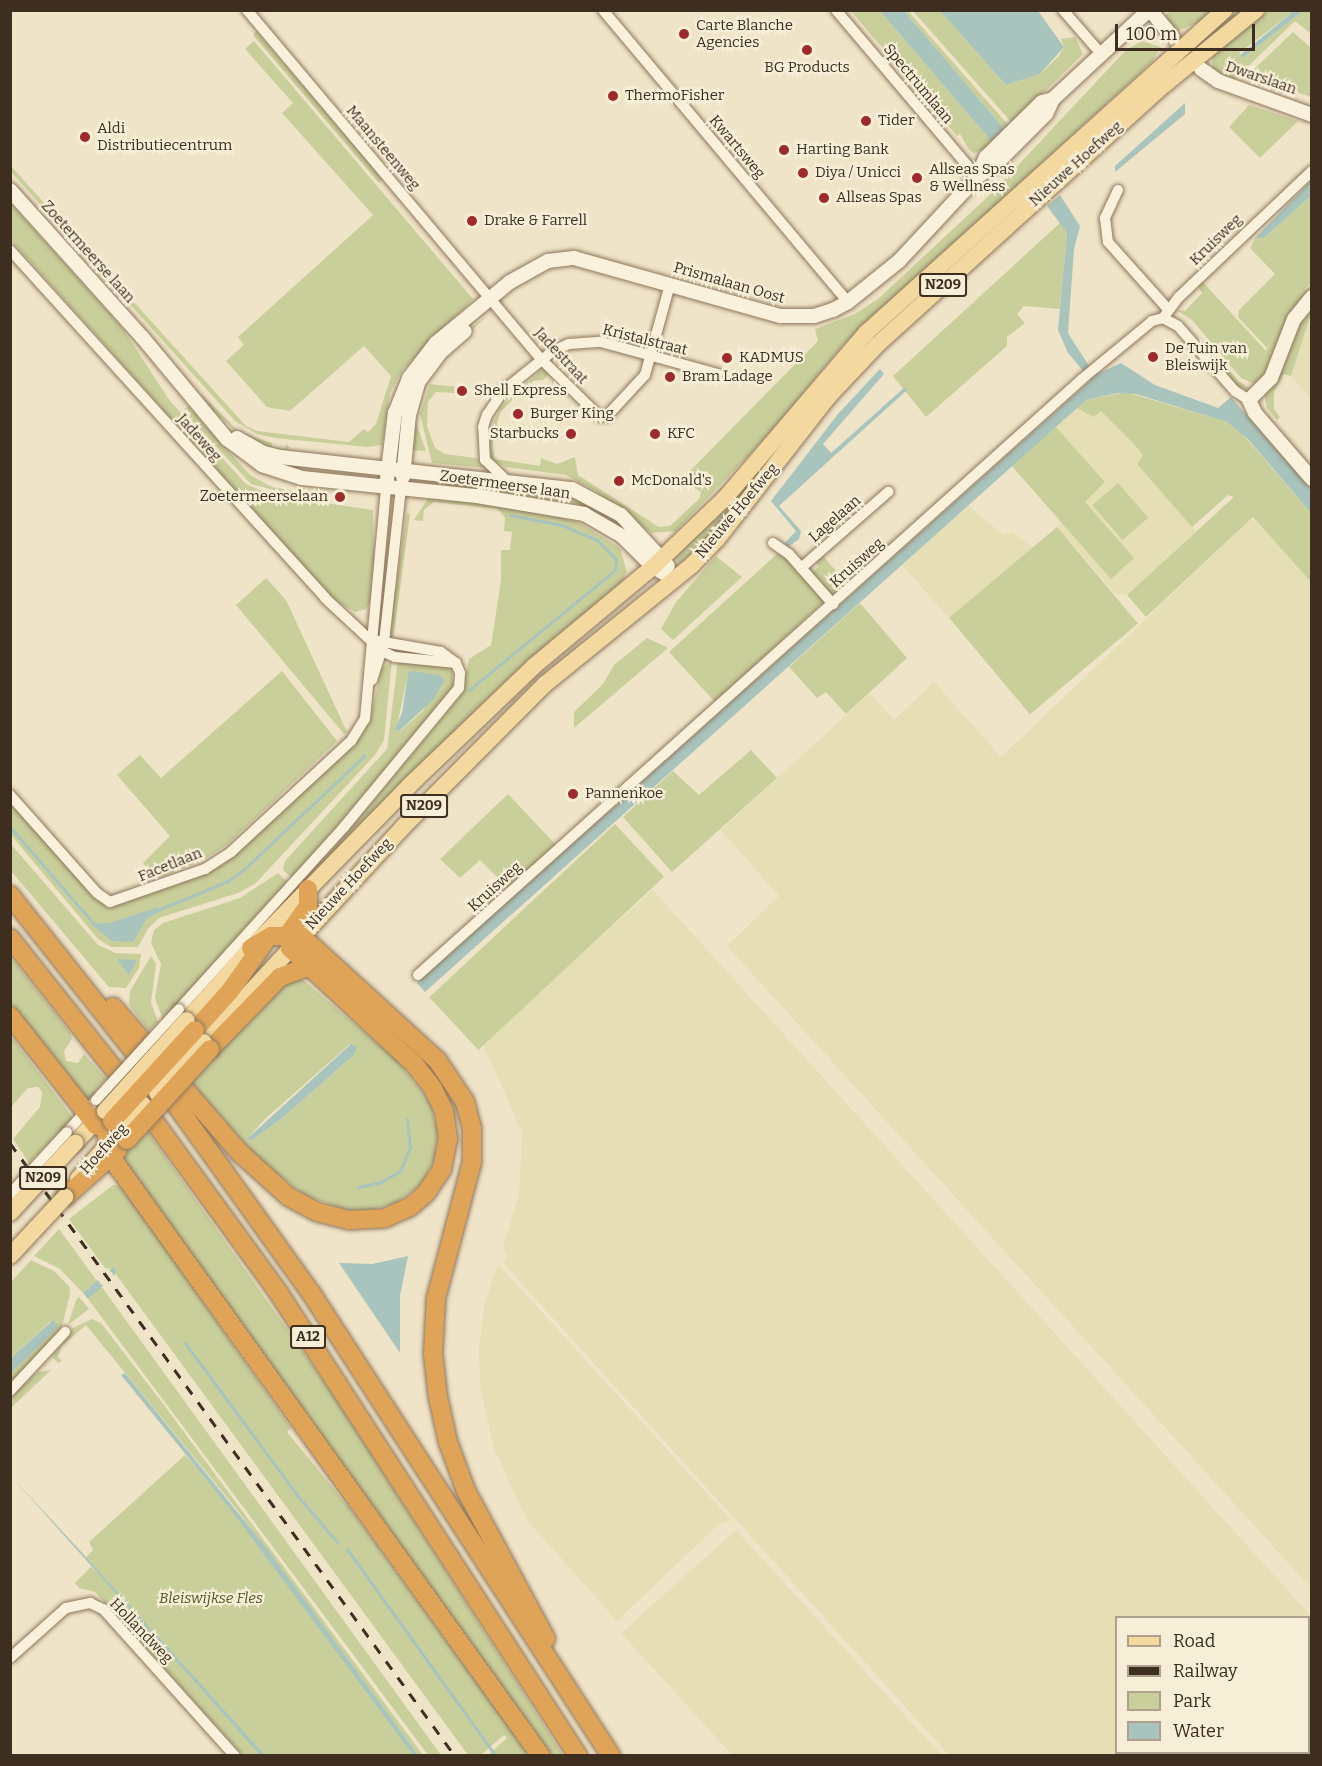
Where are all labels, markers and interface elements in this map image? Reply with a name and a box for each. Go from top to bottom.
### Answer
scale bar [1118,12,1258,50]
place label: Carte Blanche Agencies [696,16,793,51]
text: 100 m [1126,23,1177,45]
marker: Carte Blanche Agencies [677,27,691,41]
street label: Spectrumlaan [879,40,957,128]
marker: BG Products [800,43,814,57]
street label: Dwarslaan [1223,57,1299,99]
place label: BG Products [764,59,850,77]
place label: ThermoFisher [625,87,724,105]
marker: ThermoFisher [606,89,620,103]
street label: Maansteenweg [342,102,424,194]
street label: Kwartsweg [705,112,769,182]
place label: Tider [878,112,915,130]
marker: Tider [859,114,873,128]
street label: Nieuwe Hoefweg [1026,118,1126,210]
place label: Aldi Distributiecentrum [97,119,232,154]
marker: Aldi Distributiecentrum [78,130,92,144]
place label: Harting Bank [796,141,889,159]
marker: Harting Bank [777,143,791,157]
place label: Allseas Spas & Wellness [929,160,1015,195]
place label: Diya / Unicci [815,164,901,182]
marker: Diya / Unicci [796,166,810,180]
marker: Allseas Spas & Wellness [910,171,924,185]
place label: Allseas Spas [836,189,922,207]
marker: Allseas Spas [817,191,831,205]
street label: Zoetermeerse laan [37,197,139,307]
street label: Kruisweg [1186,211,1246,269]
place label: Drake & Farrell [484,212,587,230]
marker: Drake & Farrell [465,214,479,228]
street label: Prismalaan Oost [671,259,787,307]
road number: N209 [919,274,967,296]
street label: Kristalstraat [601,321,689,359]
street label: Jadestraat [530,324,592,388]
place label: De Tuin van Bleiswijk [1165,339,1247,374]
place label: KADMUS [739,349,804,367]
marker: De Tuin van Bleiswijk [1146,350,1160,364]
marker: KADMUS [720,351,734,365]
place label: Bram Ladage [682,368,773,386]
marker: Bram Ladage [663,370,677,384]
place label: Shell Express [474,382,567,400]
marker: Shell Express [455,384,469,398]
place label: Burger King [530,405,614,423]
marker: Burger King [511,407,525,421]
street label: Jadeweg [173,410,225,466]
place label: Starbucks [490,425,559,443]
place label: KFC [667,425,695,443]
marker: Starbucks [564,427,578,441]
marker: KFC [648,427,662,441]
street label: Nieuwe Hoefweg [692,460,782,562]
street label: Zoetermeerse laan [439,467,571,503]
place label: McDonald's [631,472,712,490]
marker: McDonald's [612,474,626,488]
place label: Zoetermeerselaan [200,488,328,506]
marker: Zoetermeerselaan [333,490,347,504]
street label: Lagelaan [805,492,865,546]
street label: Kruisweg [826,534,888,592]
place label: Pannenkoe [585,785,663,803]
marker: Pannenkoe [566,787,580,801]
road number: N209 [400,795,448,817]
street label: Nieuwe Hoefweg [302,834,396,934]
street label: Facetlaan [136,844,204,886]
street label: Kruisweg [464,858,526,916]
street label: Hoefweg [77,1120,131,1178]
road number: N209 [19,1167,67,1189]
road number: A12 [290,1326,326,1348]
park label: Bleiswijkse Fles [159,1590,263,1608]
street label: Hollandweg [106,1595,176,1667]
legend [1115,1616,1310,1754]
text: Road [1173,1630,1215,1652]
text: Railway [1173,1660,1237,1682]
text: Park [1173,1690,1211,1712]
text: Water [1173,1720,1224,1742]

